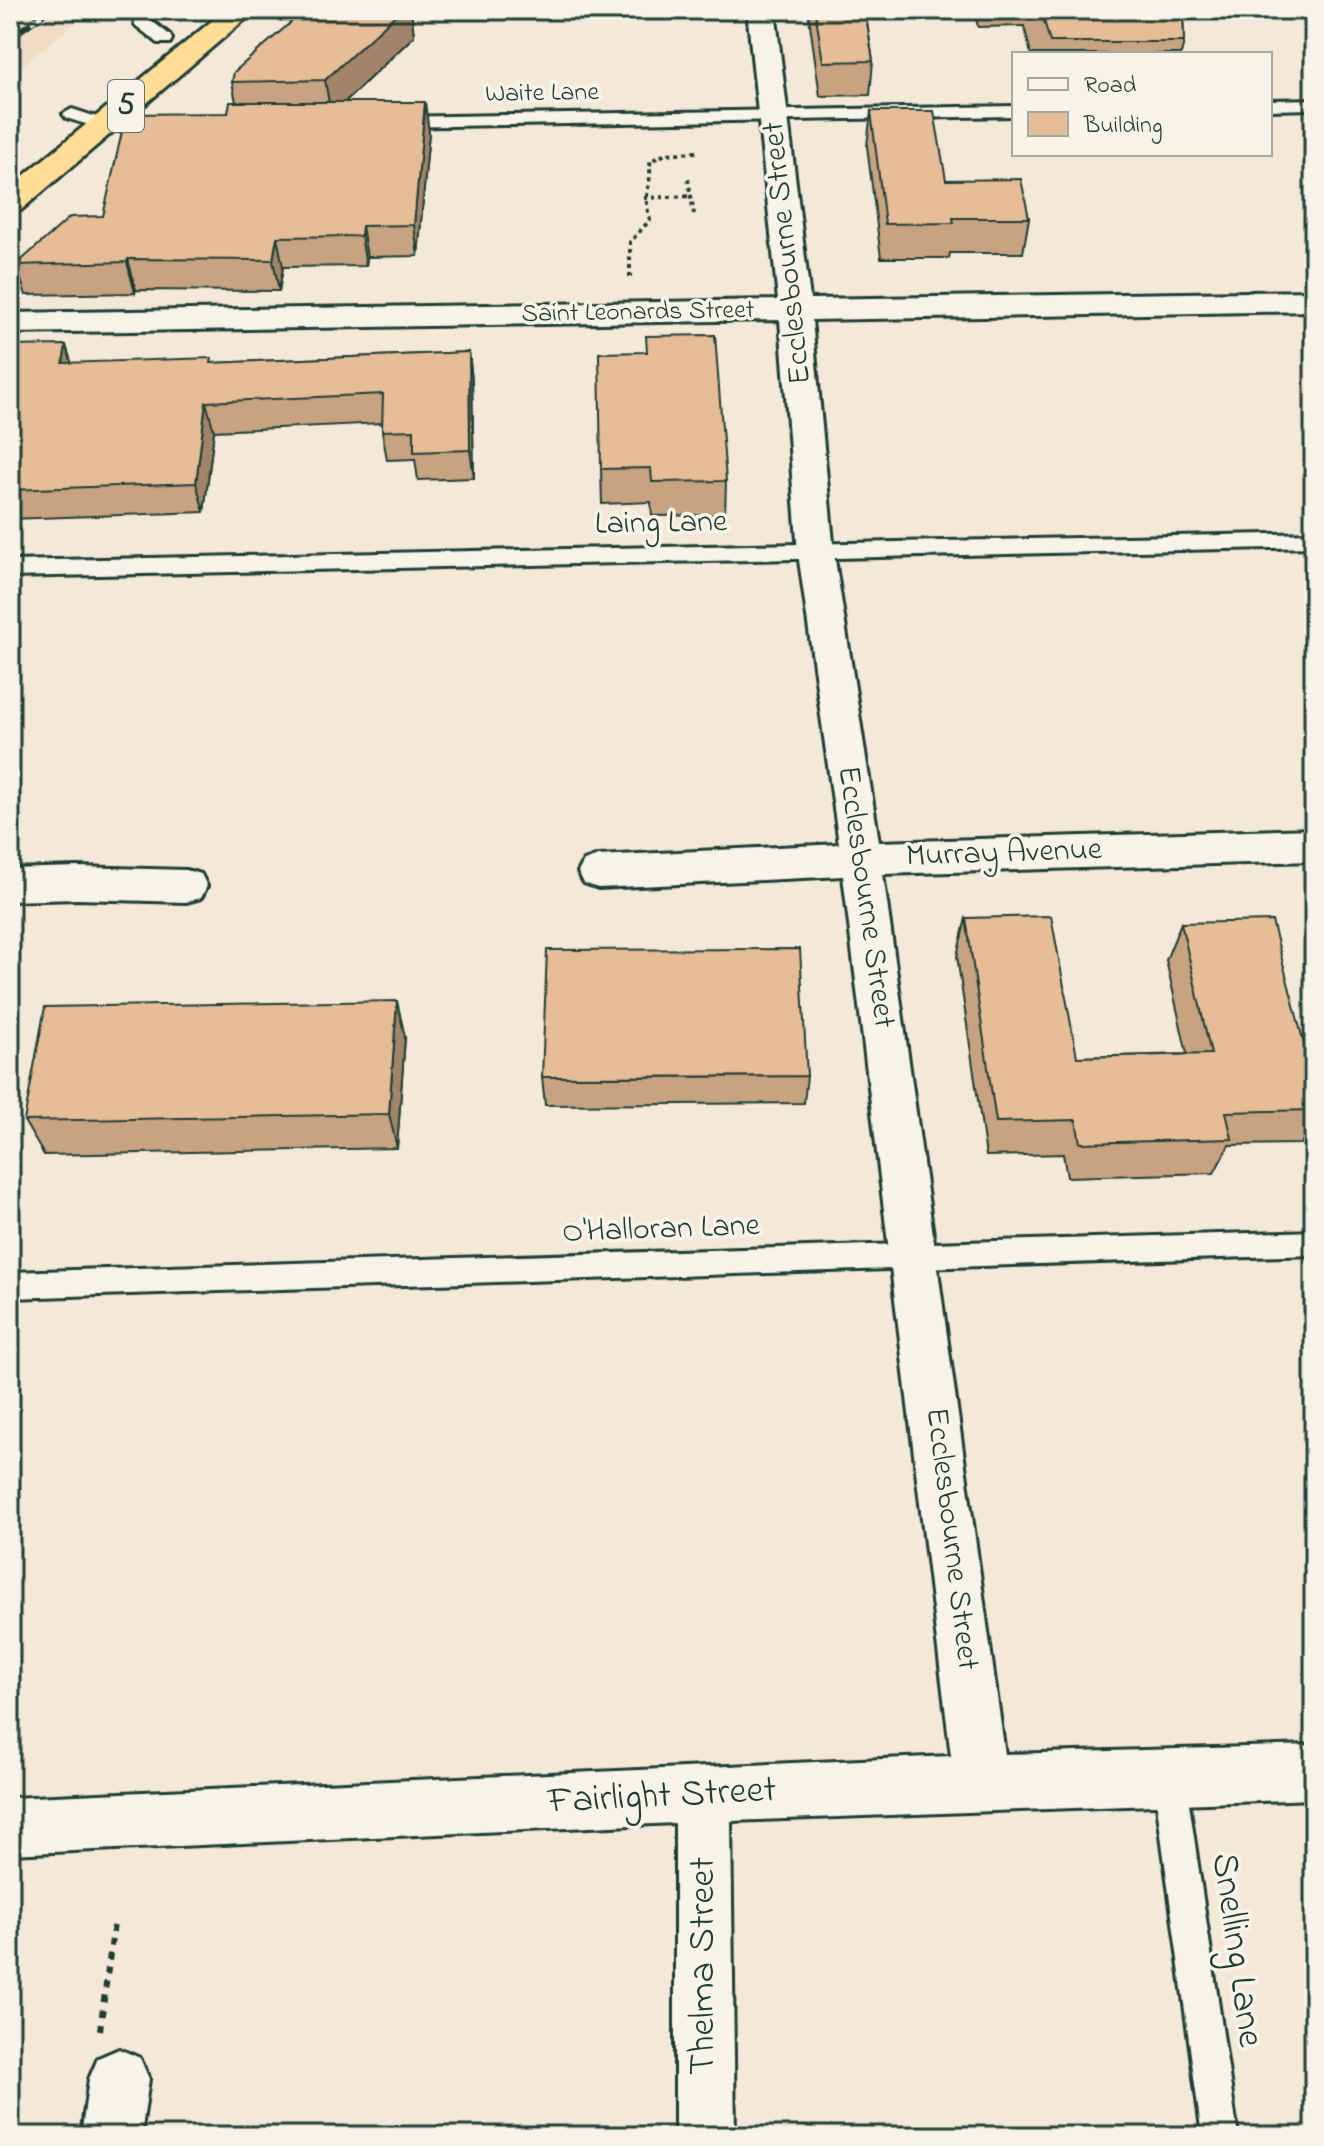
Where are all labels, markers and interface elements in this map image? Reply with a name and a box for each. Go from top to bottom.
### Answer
legend [1012,52,1272,156]
text: Road [1084,69,1137,104]
street label: Waite Lane [485,74,600,114]
road number: 5 [108,80,144,132]
text: Building [1083,109,1163,144]
street label: Ecclesbourne Street [751,119,825,387]
street label: Saint Leonards Street [521,292,755,334]
street label: Laing Lane [594,499,728,549]
street label: Ecclesbourne Street [823,763,907,1031]
street label: Murray Avenue [905,827,1104,881]
street label: O'Halloran Lane [561,1203,761,1257]
street label: Ecclesbourne Street [912,1405,990,1673]
street label: Fairlight Street [545,1763,778,1831]
street label: Snelling Lane [1195,1849,1277,2052]
street label: Thelma Street [676,1857,732,2075]

